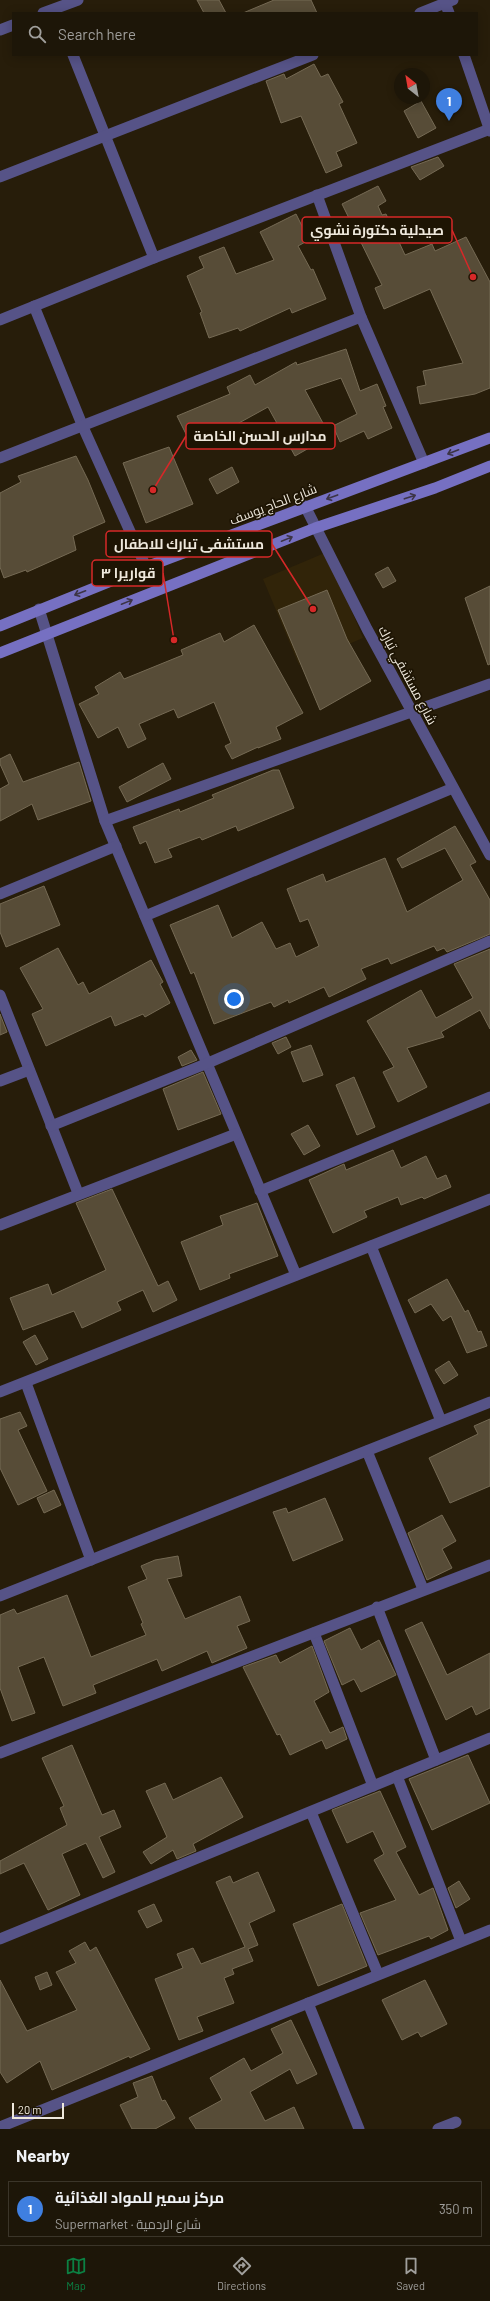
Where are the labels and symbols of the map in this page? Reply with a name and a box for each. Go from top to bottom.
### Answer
north arrow [394,68,430,104]
pin: 1 [436,88,462,121]
callout: صيدلية دكتورة نشوي [302,217,452,243]
text: صيدلية دكتورة نشوي [310,221,444,241]
callout: مدارس الحسن الخاصة [186,423,335,449]
text: مدارس الحسن الخاصة [193,427,327,445]
one-way arrow [448,448,460,456]
street label: شارع الحاج يوسف [227,480,319,529]
one-way arrow [404,492,416,500]
one-way arrow [326,493,338,501]
callout: مستشفى تبارك للاطفال [106,531,272,557]
one-way arrow [281,534,293,542]
text: مستشفى تبارك للاطفال [114,535,264,553]
callout: قواريرا ٣ [92,560,163,586]
text: قواريرا ٣ [100,564,156,582]
one-way arrow [74,590,86,598]
one-way arrow [121,598,133,605]
street label: شارع مستشفي تبارك [373,623,441,728]
your location [224,989,244,1009]
scale bar [12,2101,64,2120]

